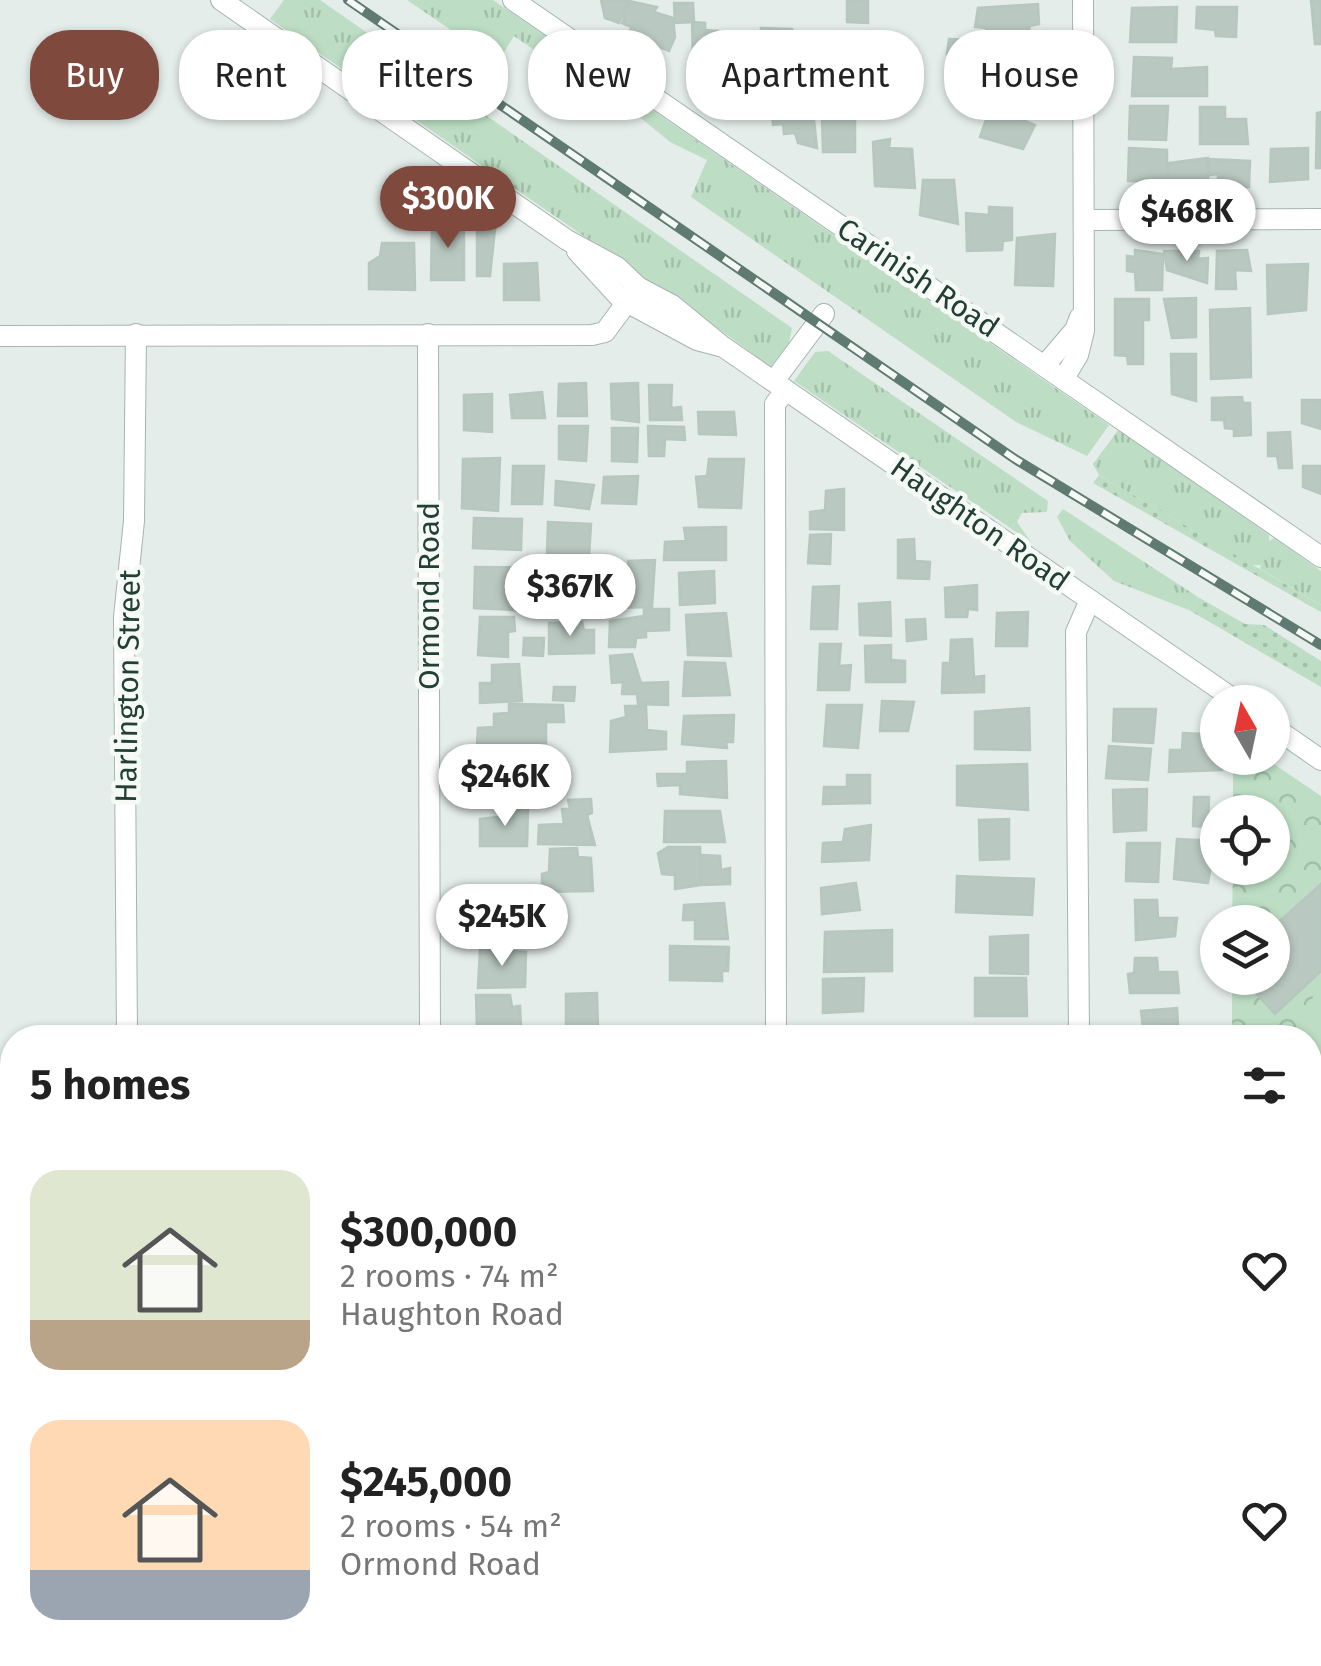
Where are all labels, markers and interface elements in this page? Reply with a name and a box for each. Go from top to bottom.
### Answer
chip: Buy [30,30,159,120]
chip: Rent [179,30,322,120]
chip: Filters [342,30,508,120]
chip: New [528,30,666,120]
chip: Apartment [686,30,924,120]
chip: House [944,30,1114,120]
pin: $300K [378,166,518,251]
text: $300K [402,179,494,217]
pin: $468K [1117,179,1257,264]
text: $468K [1141,192,1233,230]
street label: Carinish Road [830,211,1006,345]
street label: Haughton Road [884,449,1076,599]
street label: Ormond Road [411,502,447,690]
pin: $367K [500,554,640,639]
text: $367K [527,567,613,605]
street label: Harlington Street [108,569,148,803]
north arrow [1200,685,1290,775]
map controls [1200,685,1290,995]
pin: $246K [435,744,575,829]
text: $246K [460,757,550,795]
button: locate [1200,795,1290,885]
pin: $245K [432,884,572,969]
text: $245K [458,897,546,935]
button: layers [1200,905,1290,995]
icon: filters [1237,1058,1292,1113]
text: 5 homes [30,1060,190,1110]
text: $300,000 [340,1207,517,1257]
icon: home [110,1210,230,1330]
icon: heart [1237,1243,1292,1298]
text: 2 rooms · 74 m² [340,1257,559,1295]
text: Haughton Road [340,1295,564,1333]
text: $245,000 [340,1457,512,1507]
icon: home [110,1460,230,1580]
icon: heart [1237,1493,1292,1548]
text: 2 rooms · 54 m² [340,1507,562,1545]
text: Ormond Road [340,1545,541,1583]

